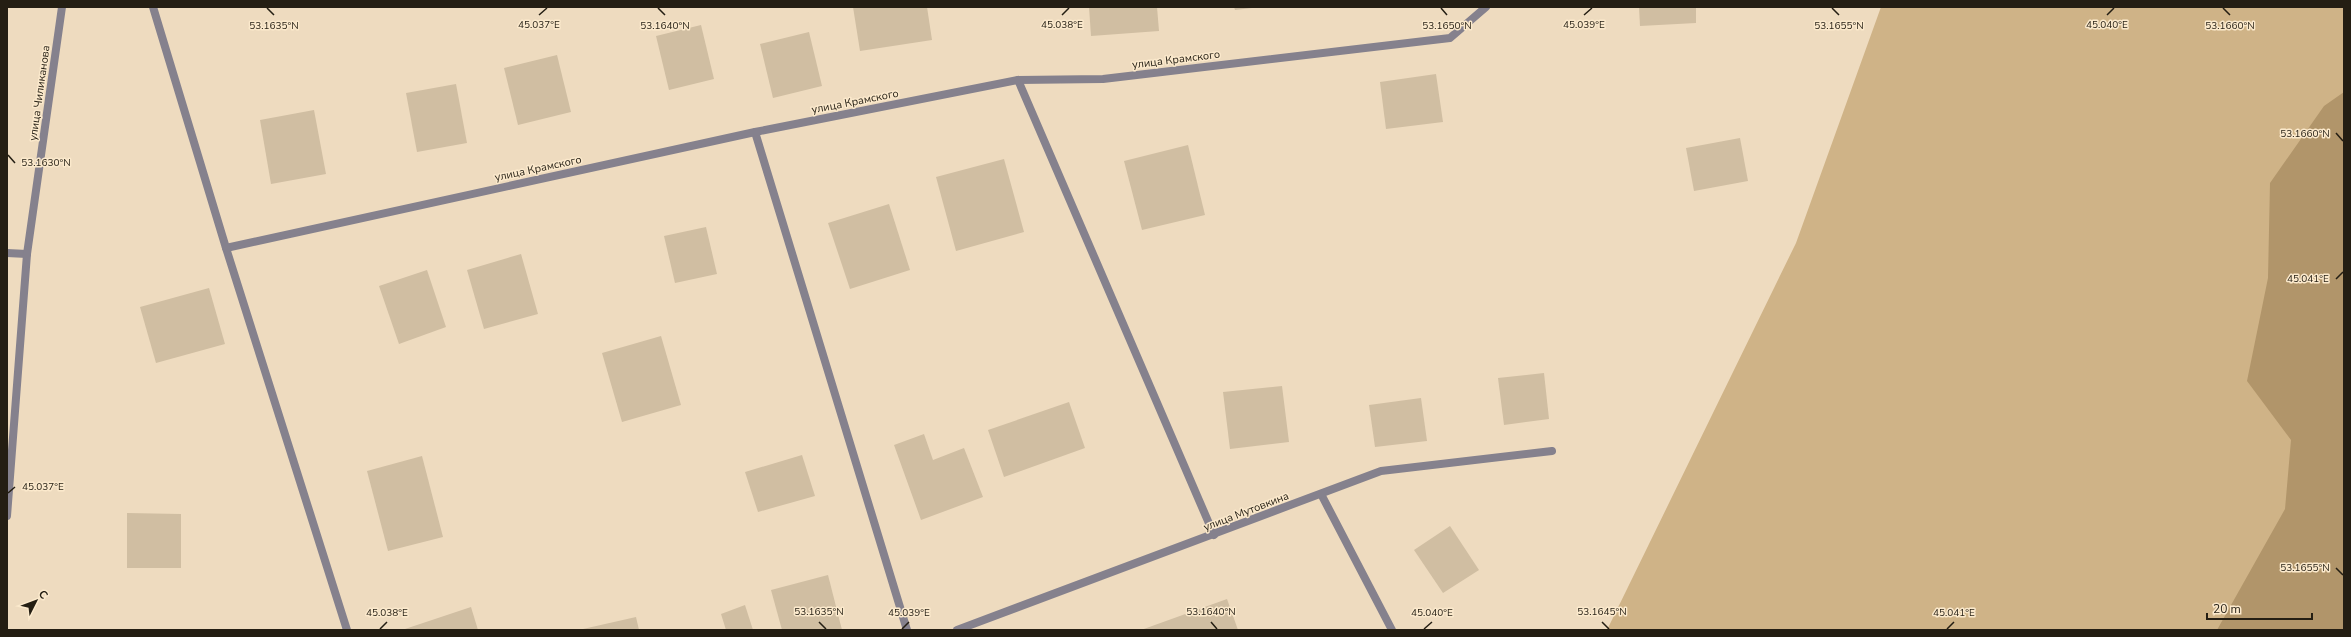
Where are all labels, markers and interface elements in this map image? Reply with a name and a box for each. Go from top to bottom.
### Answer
text: 45.037°E [518,18,560,32]
text: 45.038°E [1041,18,1083,32]
text: 45.039°E [1563,18,1605,32]
text: 45.040°E [2086,18,2128,32]
text: 53.1635°N [249,19,299,33]
text: 53.1640°N [640,19,690,33]
text: 53.1650°N [1422,19,1472,33]
text: 53.1655°N [1814,19,1864,33]
text: 53.1660°N [2205,19,2255,33]
street label: улица Чиликанова [25,44,54,142]
street label: улица Крамского [1131,47,1221,72]
street label: улица Крамского [810,86,900,117]
text: 53.1660°N [2280,127,2330,141]
street label: улица Крамского [493,152,583,185]
text: 53.1630°N [21,156,71,170]
text: 45.041°E [2287,272,2329,286]
text: 45.037°E [22,480,64,494]
street label: улица Мутовкина [1201,488,1291,535]
text: 53.1655°N [2280,561,2330,575]
north arrow [16,581,56,621]
text: С [35,587,51,603]
scale bar [2207,595,2312,621]
text: 20 m [2213,601,2241,617]
text: 53.1635°N [794,605,844,619]
text: 53.1640°N [1186,605,1236,619]
text: 53.1645°N [1577,605,1627,619]
text: 45.038°E [366,606,408,620]
text: 45.039°E [888,606,930,620]
text: 45.040°E [1411,606,1453,620]
text: 45.041°E [1933,606,1975,620]

